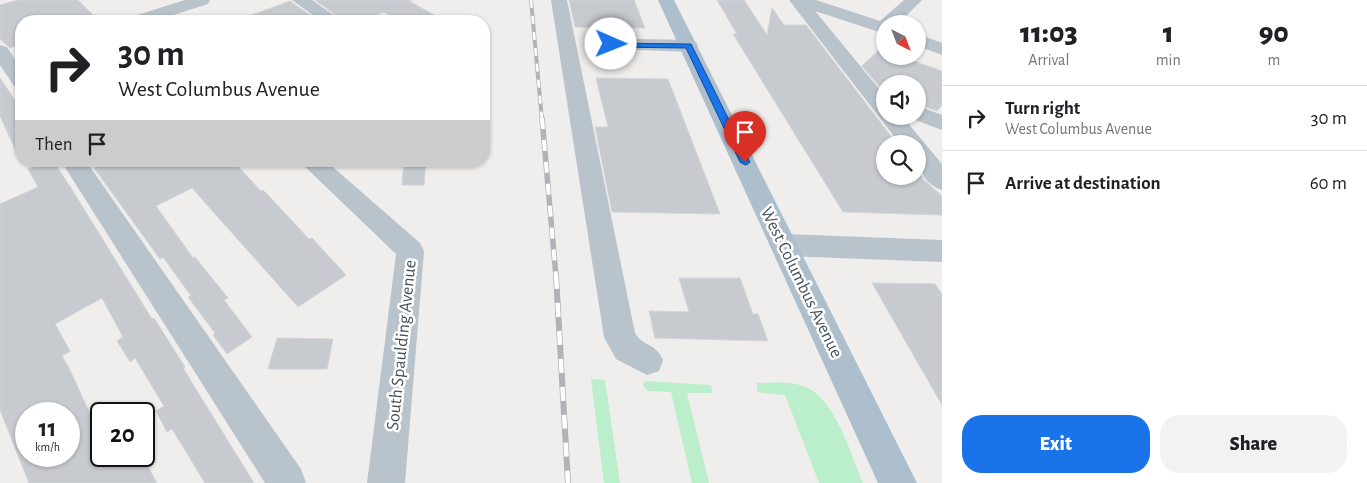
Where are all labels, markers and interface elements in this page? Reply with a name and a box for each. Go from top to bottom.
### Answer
north arrow [876,15,926,65]
map controls [876,15,926,185]
position arrow [584,17,636,69]
text: 11:03 [1020,18,1078,48]
text: 1 [1163,18,1174,48]
text: 90 [1259,18,1289,48]
icon: right [35,35,100,100]
text: 30 m [118,37,185,72]
text: Arrival [1028,52,1069,68]
text: min [1156,52,1181,68]
text: m [1267,52,1280,68]
button: sound [876,75,926,125]
text: West Columbus Avenue [118,78,320,100]
text: Turn right [1005,99,1080,118]
icon: right [962,104,990,132]
text: 30 m [1311,109,1347,128]
pin [724,111,766,162]
icon: arrive [731,118,759,146]
text: West Columbus Avenue [1005,121,1152,137]
icon: arrive [83,130,111,158]
text: Then [35,135,73,154]
button: search [876,135,926,185]
icon: arrive [962,169,990,197]
text: Arrive at destination [1005,174,1161,193]
text: 60 m [1310,174,1347,193]
street label: West Columbus Avenue [757,204,845,361]
street label: South Spaulding Avenue [384,259,420,431]
speed limit sign: 20 [90,402,155,467]
button: Exit [962,415,1150,473]
button: Share [1160,415,1347,473]
text: 11 [38,416,57,441]
text: km/h [35,441,60,453]

